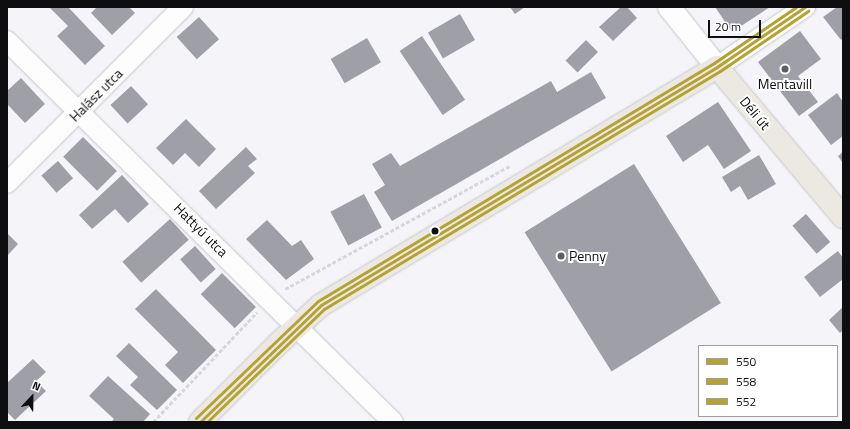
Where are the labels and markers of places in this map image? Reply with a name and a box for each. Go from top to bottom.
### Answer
marker: Mentavill [780,64,790,74]
place label: Mentavill [758,76,812,92]
unlabelled marker [430,226,440,236]
place label: Penny [569,248,606,264]
marker: Penny [556,251,566,261]

